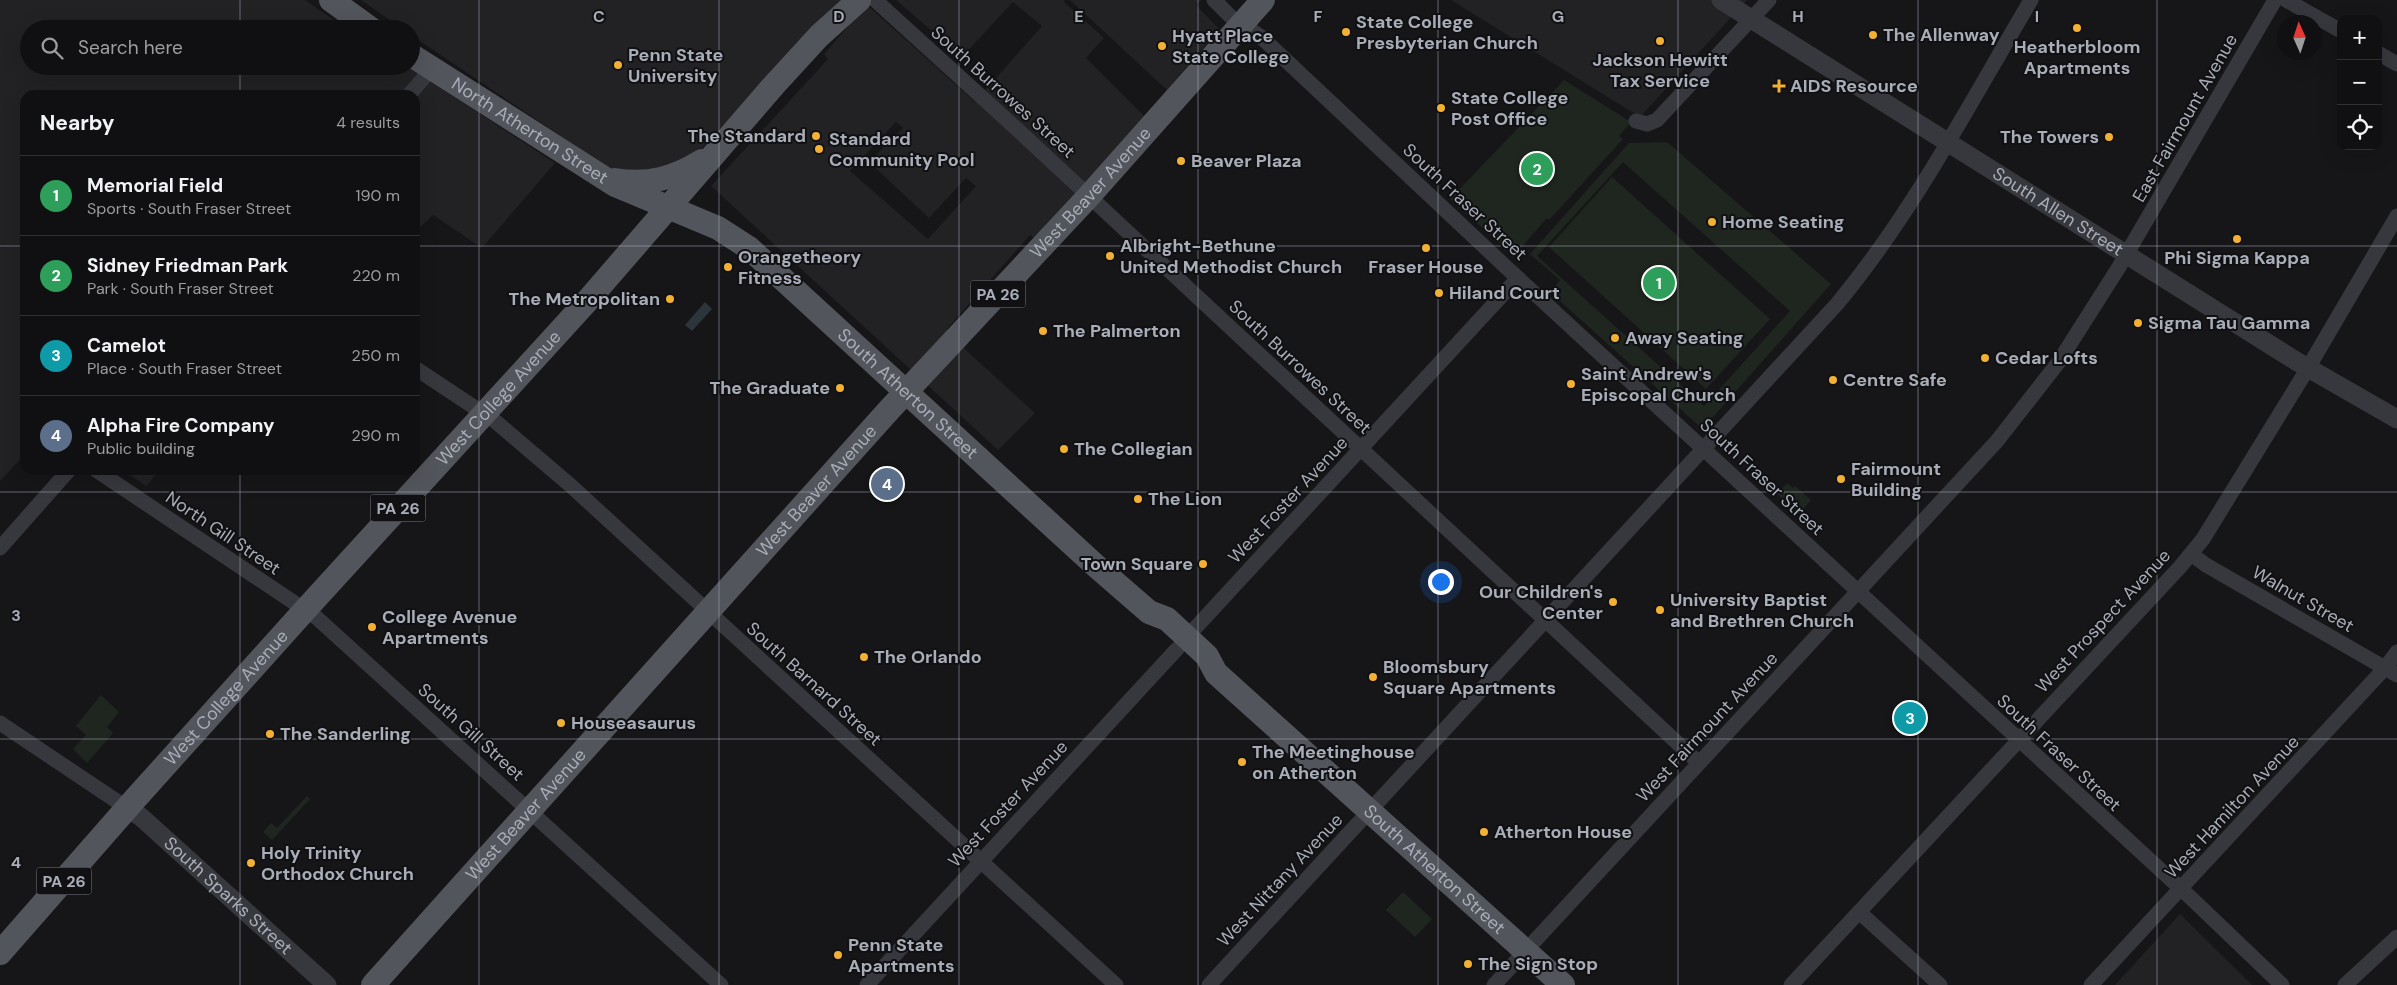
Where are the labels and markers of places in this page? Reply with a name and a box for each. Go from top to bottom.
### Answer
place label: State College Presbyterian Church [1356,10,1538,55]
marker: Heatherbloom Apartments [2071,22,2083,34]
place label: The Allenway [1883,23,2000,47]
place label: Hyatt Place State College [1172,24,1290,69]
marker: State College Presbyterian Church [1340,26,1352,38]
marker: The Allenway [1867,29,1879,41]
marker: Jackson Hewitt Tax Service [1654,35,1666,47]
place label: Heatherbloom Apartments [2014,35,2140,80]
marker: Hyatt Place State College [1156,40,1168,52]
place label: Penn State University [628,43,724,88]
place label: Jackson Hewitt Tax Service [1592,48,1728,93]
marker: Penn State University [612,59,624,71]
place label: AIDS Resource [1790,74,1918,98]
marker: AIDS Resource [1772,79,1786,93]
place label: State College Post Office [1451,86,1569,131]
marker: State College Post Office [1435,102,1447,114]
place label: The Standard [687,124,806,148]
place label: The Towers [2000,125,2099,149]
place label: Standard Community Pool [829,127,975,172]
marker: The Standard [810,130,822,142]
marker: The Towers [2103,131,2115,143]
marker: Standard Community Pool [813,143,825,155]
place label: Beaver Plaza [1191,149,1302,173]
pin: 2 [1521,150,1553,188]
marker: Beaver Plaza [1175,155,1187,167]
place label: Home Seating [1722,210,1845,234]
marker: Home Seating [1706,216,1718,228]
marker: Phi Sigma Kappa [2231,233,2243,245]
place label: Albright-Bethune United Methodist Church [1120,234,1342,279]
marker: Fraser House [1420,242,1432,254]
place label: Orangetheory Fitness [738,245,861,290]
place label: Phi Sigma Kappa [2164,246,2310,270]
marker: Albright-Bethune United Methodist Church [1104,250,1116,262]
place label: Fraser House [1368,255,1484,279]
marker: Orangetheory Fitness [722,261,734,273]
pin: 1 [1643,264,1675,302]
place label: Hiland Court [1449,281,1560,305]
place label: The Metropolitan [508,287,660,311]
marker: Hiland Court [1433,287,1445,299]
marker: The Metropolitan [664,293,676,305]
place label: Sigma Tau Gamma [2148,311,2310,335]
marker: Sigma Tau Gamma [2132,317,2144,329]
place label: The Palmerton [1053,319,1181,343]
marker: The Palmerton [1037,325,1049,337]
place label: Away Seating [1625,326,1743,350]
marker: Away Seating [1609,332,1621,344]
place label: Cedar Lofts [1995,346,2098,370]
marker: Cedar Lofts [1979,352,1991,364]
place label: Saint Andrew's Episcopal Church [1581,362,1736,407]
place label: Centre Safe [1843,368,1947,392]
marker: Centre Safe [1827,374,1839,386]
place label: The Graduate [709,376,830,400]
marker: Saint Andrew's Episcopal Church [1565,378,1577,390]
marker: The Graduate [834,382,846,394]
place label: The Collegian [1074,437,1193,461]
marker: The Collegian [1058,443,1070,455]
place label: Fairmount Building [1851,457,1941,502]
pin: 4 [871,465,903,503]
marker: Fairmount Building [1835,473,1847,485]
place label: The Lion [1148,487,1222,511]
marker: The Lion [1132,493,1144,505]
place label: Town Square [1081,552,1193,576]
marker: Town Square [1197,558,1209,570]
place label: Our Children's Center [1479,580,1603,625]
place label: University Baptist and Brethren Church [1670,588,1854,633]
marker: Our Children's Center [1607,596,1619,608]
marker: University Baptist and Brethren Church [1654,604,1666,616]
place label: College Avenue Apartments [382,605,517,650]
marker: College Avenue Apartments [366,621,378,633]
place label: The Orlando [874,645,982,669]
marker: The Orlando [858,651,870,663]
place label: Bloomsbury Square Apartments [1383,655,1556,700]
marker: Bloomsbury Square Apartments [1367,671,1379,683]
pin: 3 [1894,699,1926,737]
place label: Houseasaurus [571,711,696,735]
marker: Houseasaurus [555,717,567,729]
place label: The Sanderling [280,722,411,746]
marker: The Sanderling [264,728,276,740]
place label: The Meetinghouse on Atherton [1252,740,1415,785]
marker: The Meetinghouse on Atherton [1236,756,1248,768]
place label: Atherton House [1494,820,1632,844]
marker: Atherton House [1478,826,1490,838]
place label: Holy Trinity Orthodox Church [261,841,414,886]
marker: Holy Trinity Orthodox Church [245,857,257,869]
place label: Penn State Apartments [848,933,955,978]
marker: Penn State Apartments [832,949,844,961]
place label: The Sign Stop [1478,952,1598,976]
marker: The Sign Stop [1462,958,1474,970]

